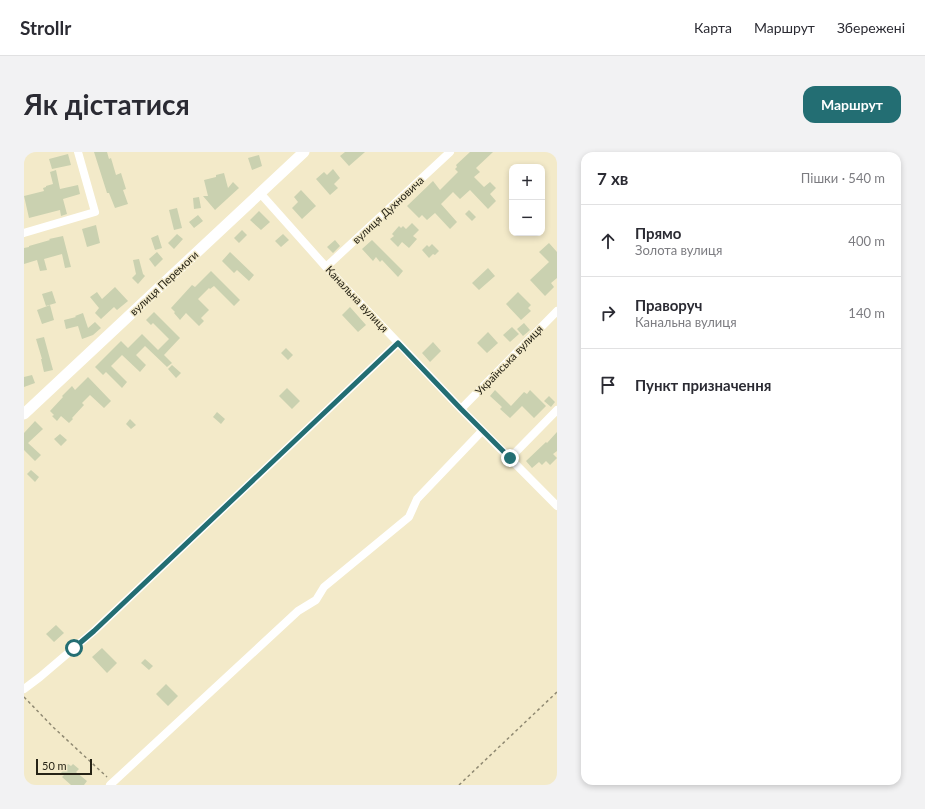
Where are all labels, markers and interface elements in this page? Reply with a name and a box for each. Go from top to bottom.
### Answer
text: Strollr [20,16,71,39]
text: Карта [694,19,732,36]
text: Маршрут [754,19,815,36]
text: Збережені [837,19,905,36]
button: Маршрут [803,86,901,123]
text: Як дістатися [24,87,190,121]
map controls [509,164,545,236]
button: + [509,164,545,200]
text: 7 хв [597,168,628,189]
text: Пішки · 540 m [801,170,885,186]
street label: вулиця Духновича [349,173,426,246]
button: − [509,200,545,236]
text: Прямо [635,224,681,242]
icon: ahead [597,230,619,252]
text: 400 m [848,233,885,249]
text: Золота вулиця [635,242,722,258]
street label: вулиця Перемоги [127,248,201,318]
street label: Канальна вулиця [323,263,391,335]
text: Праворуч [635,296,702,314]
icon: right [597,302,619,324]
text: 140 m [848,305,885,321]
text: Канальна вулиця [635,314,737,330]
street label: Українська вулиця [472,322,545,397]
icon: arrive [597,374,619,396]
text: Пункт призначення [635,376,771,394]
route end [501,449,519,467]
route start [65,639,83,657]
scale bar [36,757,92,776]
text: 50 m [42,759,67,772]

